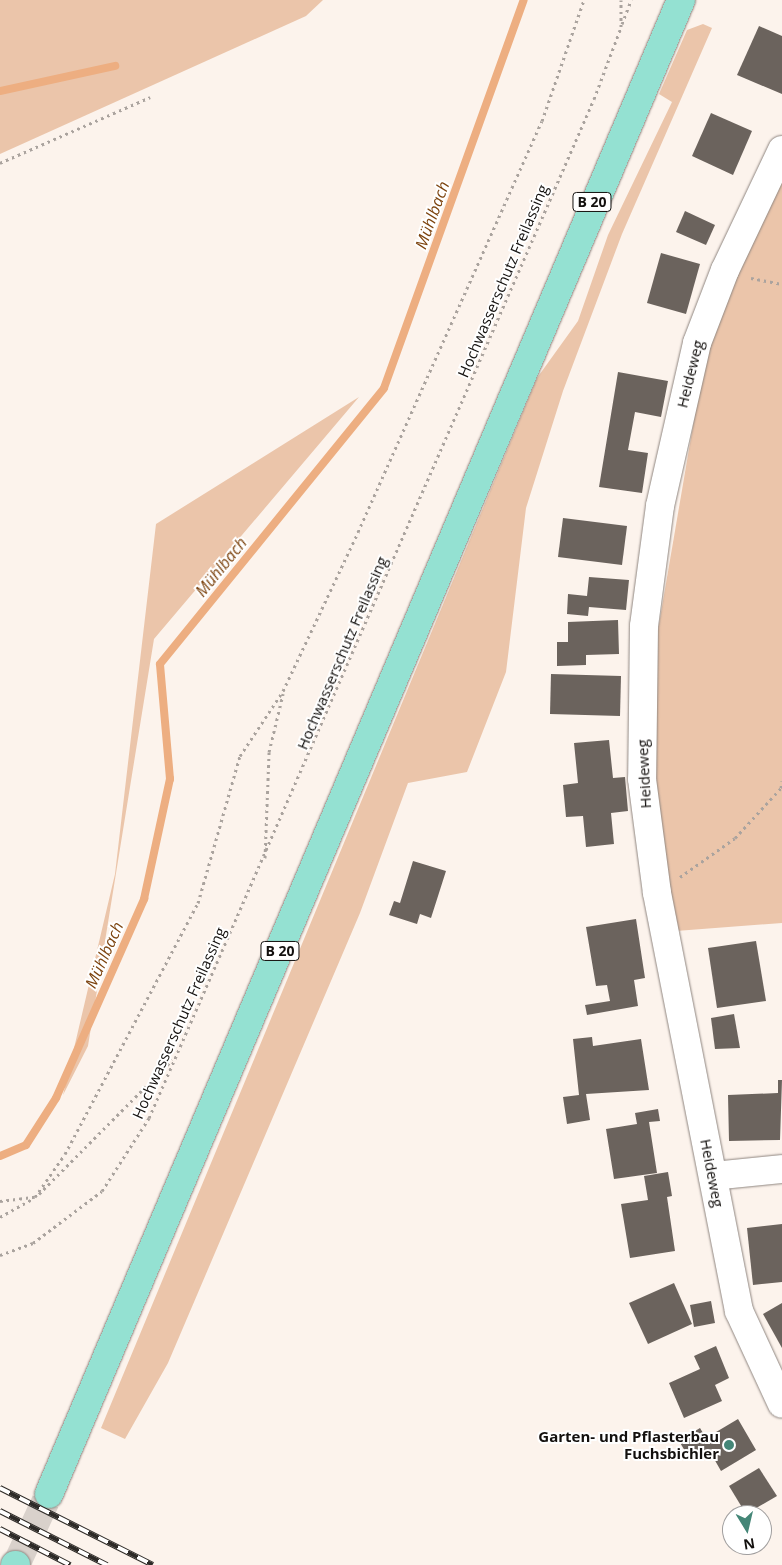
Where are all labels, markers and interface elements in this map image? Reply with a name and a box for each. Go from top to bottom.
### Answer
water label: Mühlbach [411,179,453,251]
street label: Hochwasserschutz Freilassing [454,182,552,380]
road number: B 20 [572,190,612,213]
street label: Heideweg [673,338,707,410]
water label: Mühlbach [191,534,251,600]
street label: Hochwasserschutz Freilassing [293,554,391,752]
street label: Heideweg [633,739,655,809]
water label: Mühlbach [81,919,127,991]
street label: Hochwasserschutz Freilassing [128,924,230,1122]
road number: B 20 [260,939,300,962]
street label: Heideweg [697,1137,727,1209]
place label: Garten- und Pflasterbau Fuchsbichler [538,1427,719,1462]
marker: Garten- und Pflasterbau Fuchsbichler [723,1439,735,1451]
north arrow [722,1505,772,1555]
text: N [742,1534,756,1555]

